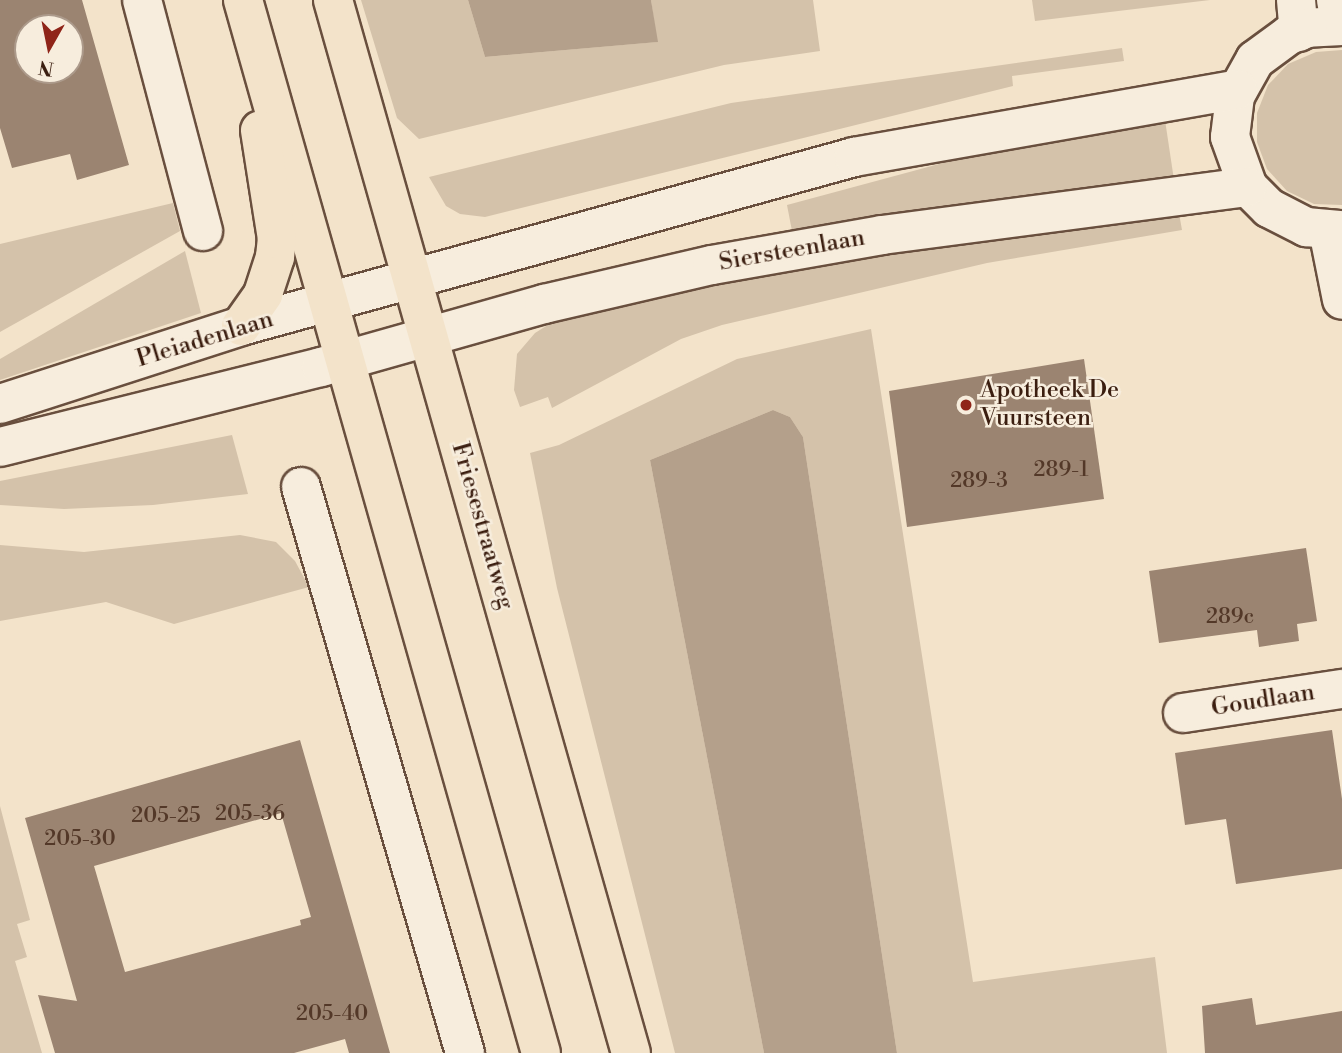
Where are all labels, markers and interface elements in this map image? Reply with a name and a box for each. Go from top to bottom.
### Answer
north arrow [14,14,84,84]
text: N [37,55,55,81]
street label: Siersteenlaan [717,224,867,278]
street label: Pleiadenlaan [133,306,277,374]
place label: Apotheek De Vuursteen [980,377,1119,433]
marker: Apotheek De Vuursteen [958,397,974,413]
street label: Friesestraatweg [444,439,520,613]
house number: 289-1 [1034,457,1088,483]
house number: 289-3 [950,468,1008,494]
house number: 289c [1206,604,1254,630]
street label: Goudlaan [1209,679,1317,723]
house number: 205-36 [215,801,285,827]
house number: 205-25 [131,803,201,829]
house number: 205-30 [44,826,116,852]
house number: 205-40 [296,1001,368,1027]

